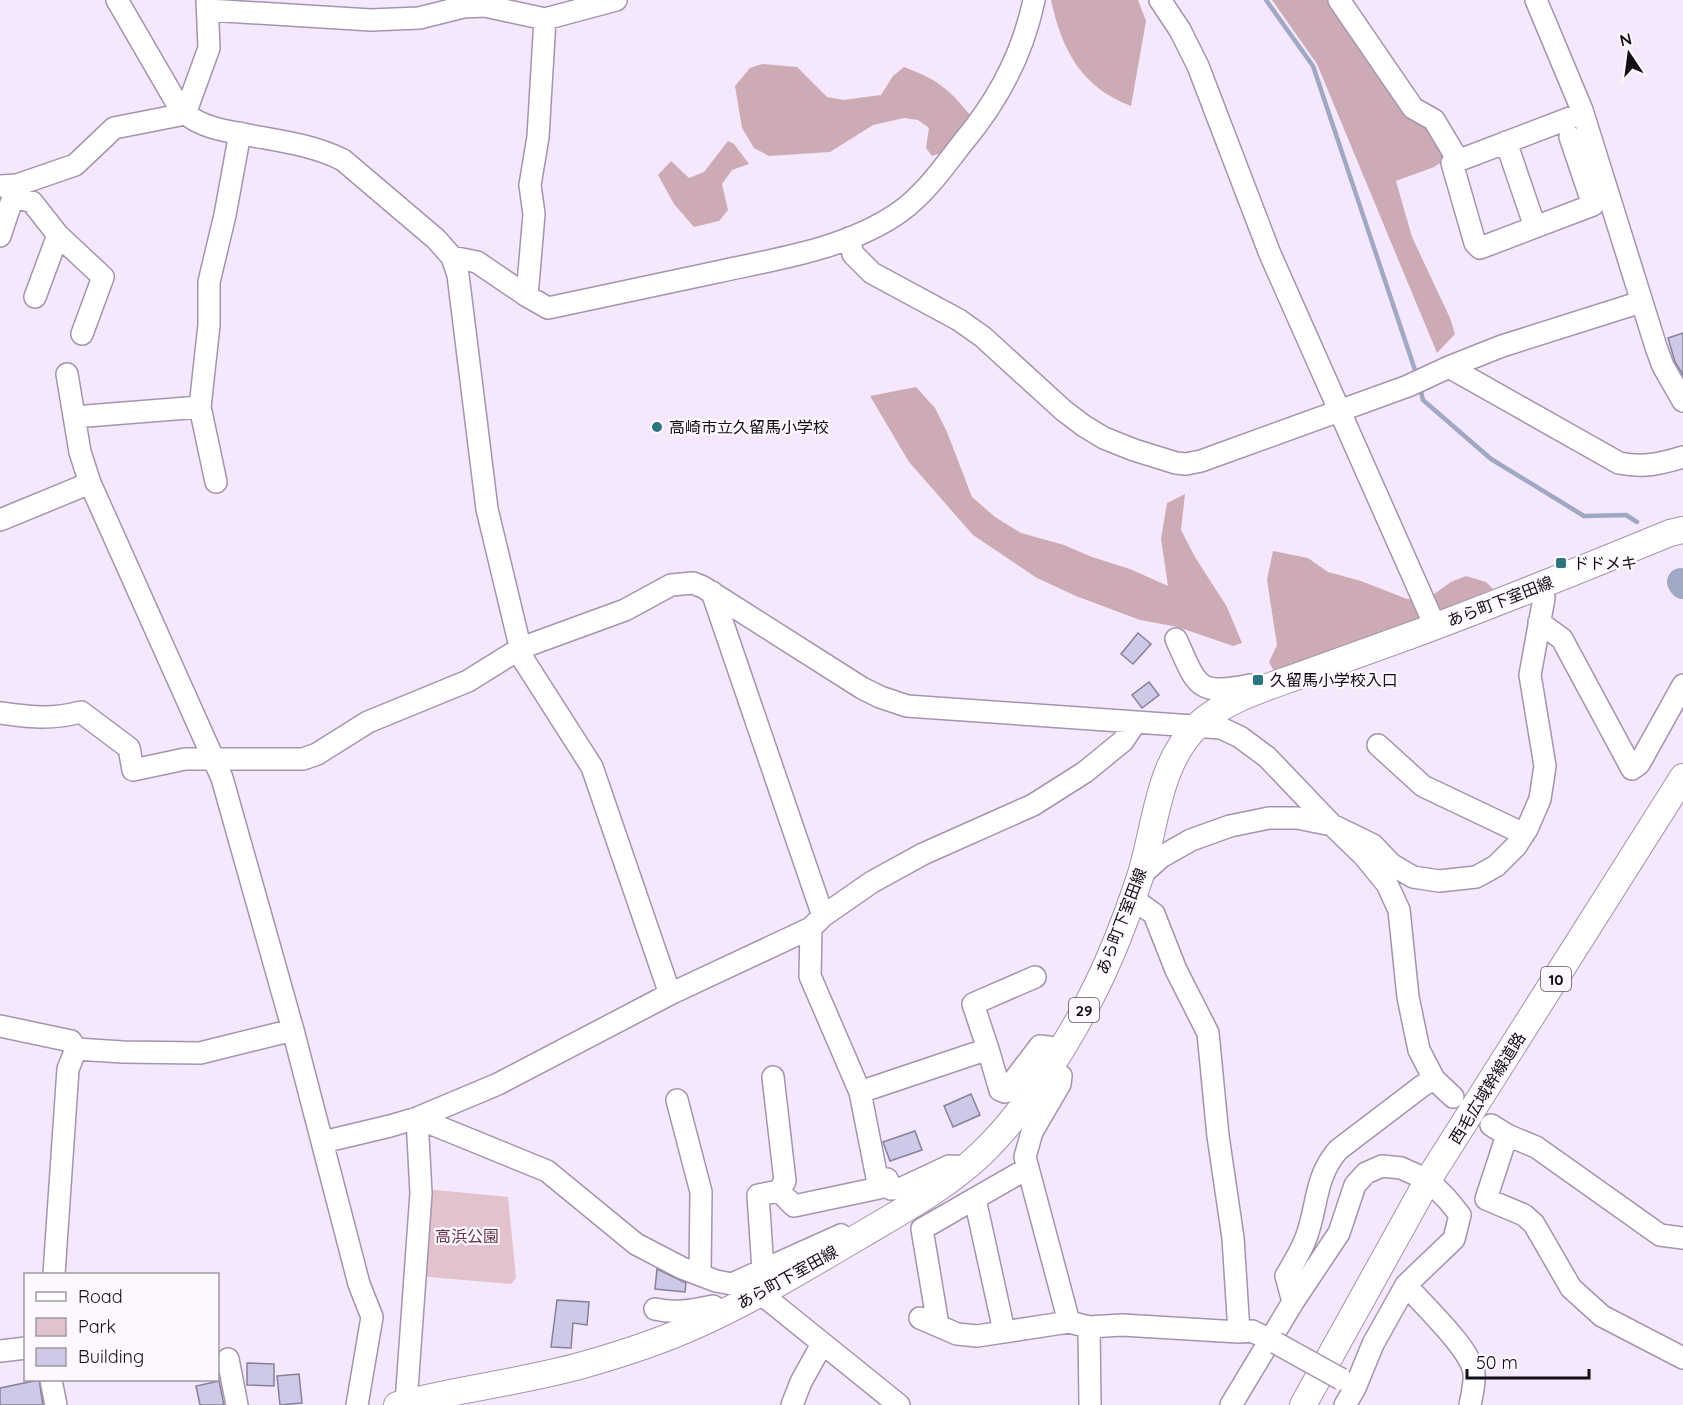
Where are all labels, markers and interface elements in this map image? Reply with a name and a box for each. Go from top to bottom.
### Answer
north arrow [1599,24,1659,84]
text: N [1618,28,1634,50]
place label: 高崎市立久留馬小学校 [669,417,829,437]
marker: 高崎市立久留馬小学校 [650,420,664,434]
place label: ドドメキ [1573,553,1637,573]
marker: ドドメキ [1554,556,1568,570]
street label: あら町下室田線 [1444,572,1556,630]
place label: 久留馬小学校入口 [1270,670,1398,690]
marker: 久留馬小学校入口 [1251,673,1265,687]
street label: あら町下室田線 [1092,865,1150,977]
road number: 10 [1541,967,1571,991]
road number: 29 [1069,998,1099,1022]
street label: 西毛広域幹線道路 [1445,1028,1529,1148]
park label: 高浜公園 [435,1226,499,1246]
street label: あら町下室田線 [733,1241,841,1313]
legend [24,1273,219,1381]
text: Road [78,1285,123,1308]
text: Park [78,1315,116,1338]
scale bar [1467,1342,1588,1380]
text: Building [78,1345,144,1368]
text: 50 m [1476,1351,1518,1374]

